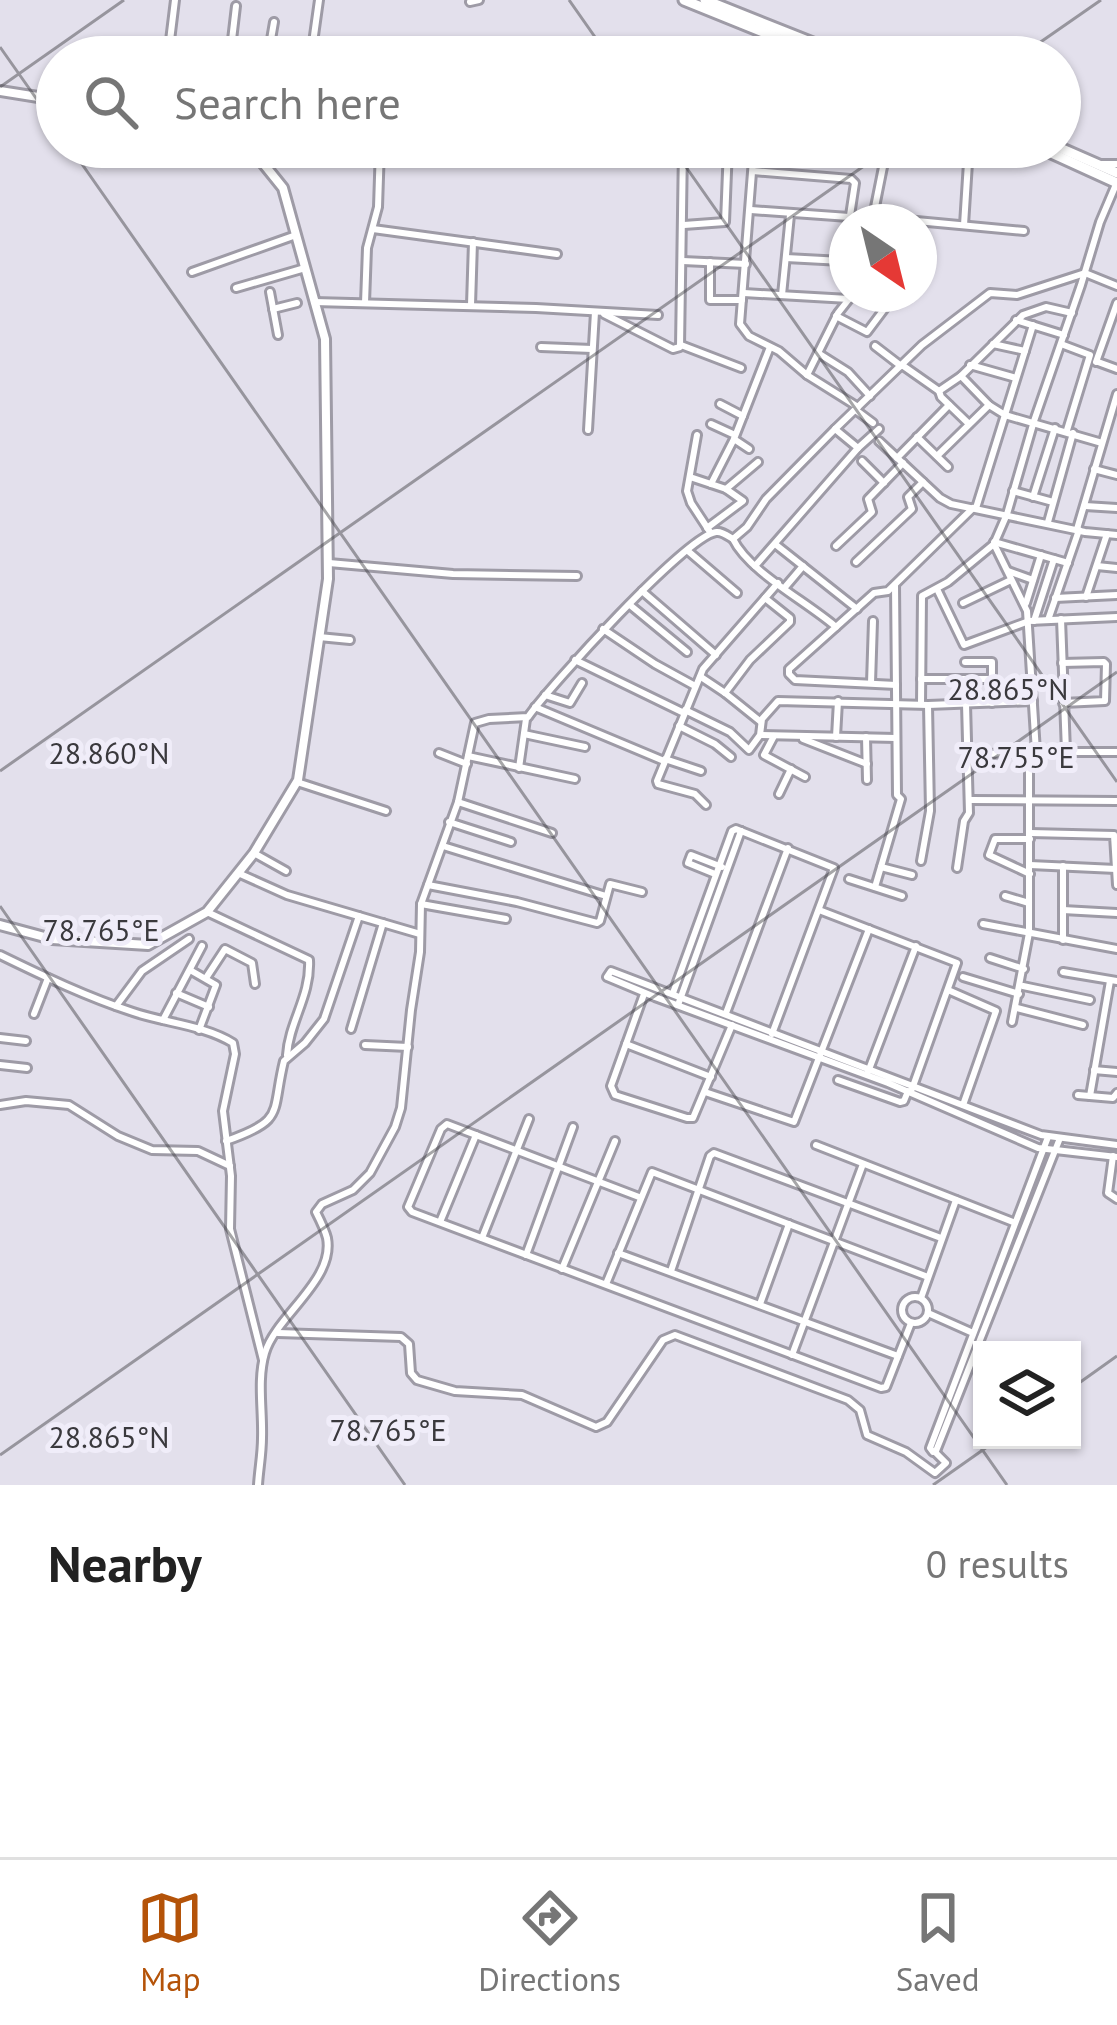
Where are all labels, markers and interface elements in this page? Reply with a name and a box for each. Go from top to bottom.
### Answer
search box [36,36,1081,168]
icon: search [78,69,144,135]
text: Search here [174,73,401,131]
north arrow [829,204,937,312]
text: 28.865°N [947,669,1069,708]
text: 28.860°N [48,733,170,772]
text: 78.755°E [958,737,1075,776]
text: 78.765°E [43,910,160,949]
map controls [973,1341,1081,1449]
button: layers [973,1341,1081,1449]
text: 78.765°E [330,1410,447,1449]
text: 28.865°N [48,1417,170,1456]
text: Nearby [48,1530,202,1596]
text: 0 results [926,1538,1069,1589]
tab: Map [137,1885,203,2000]
tab: Directions [478,1885,621,2000]
tab: Saved [896,1885,980,2000]

